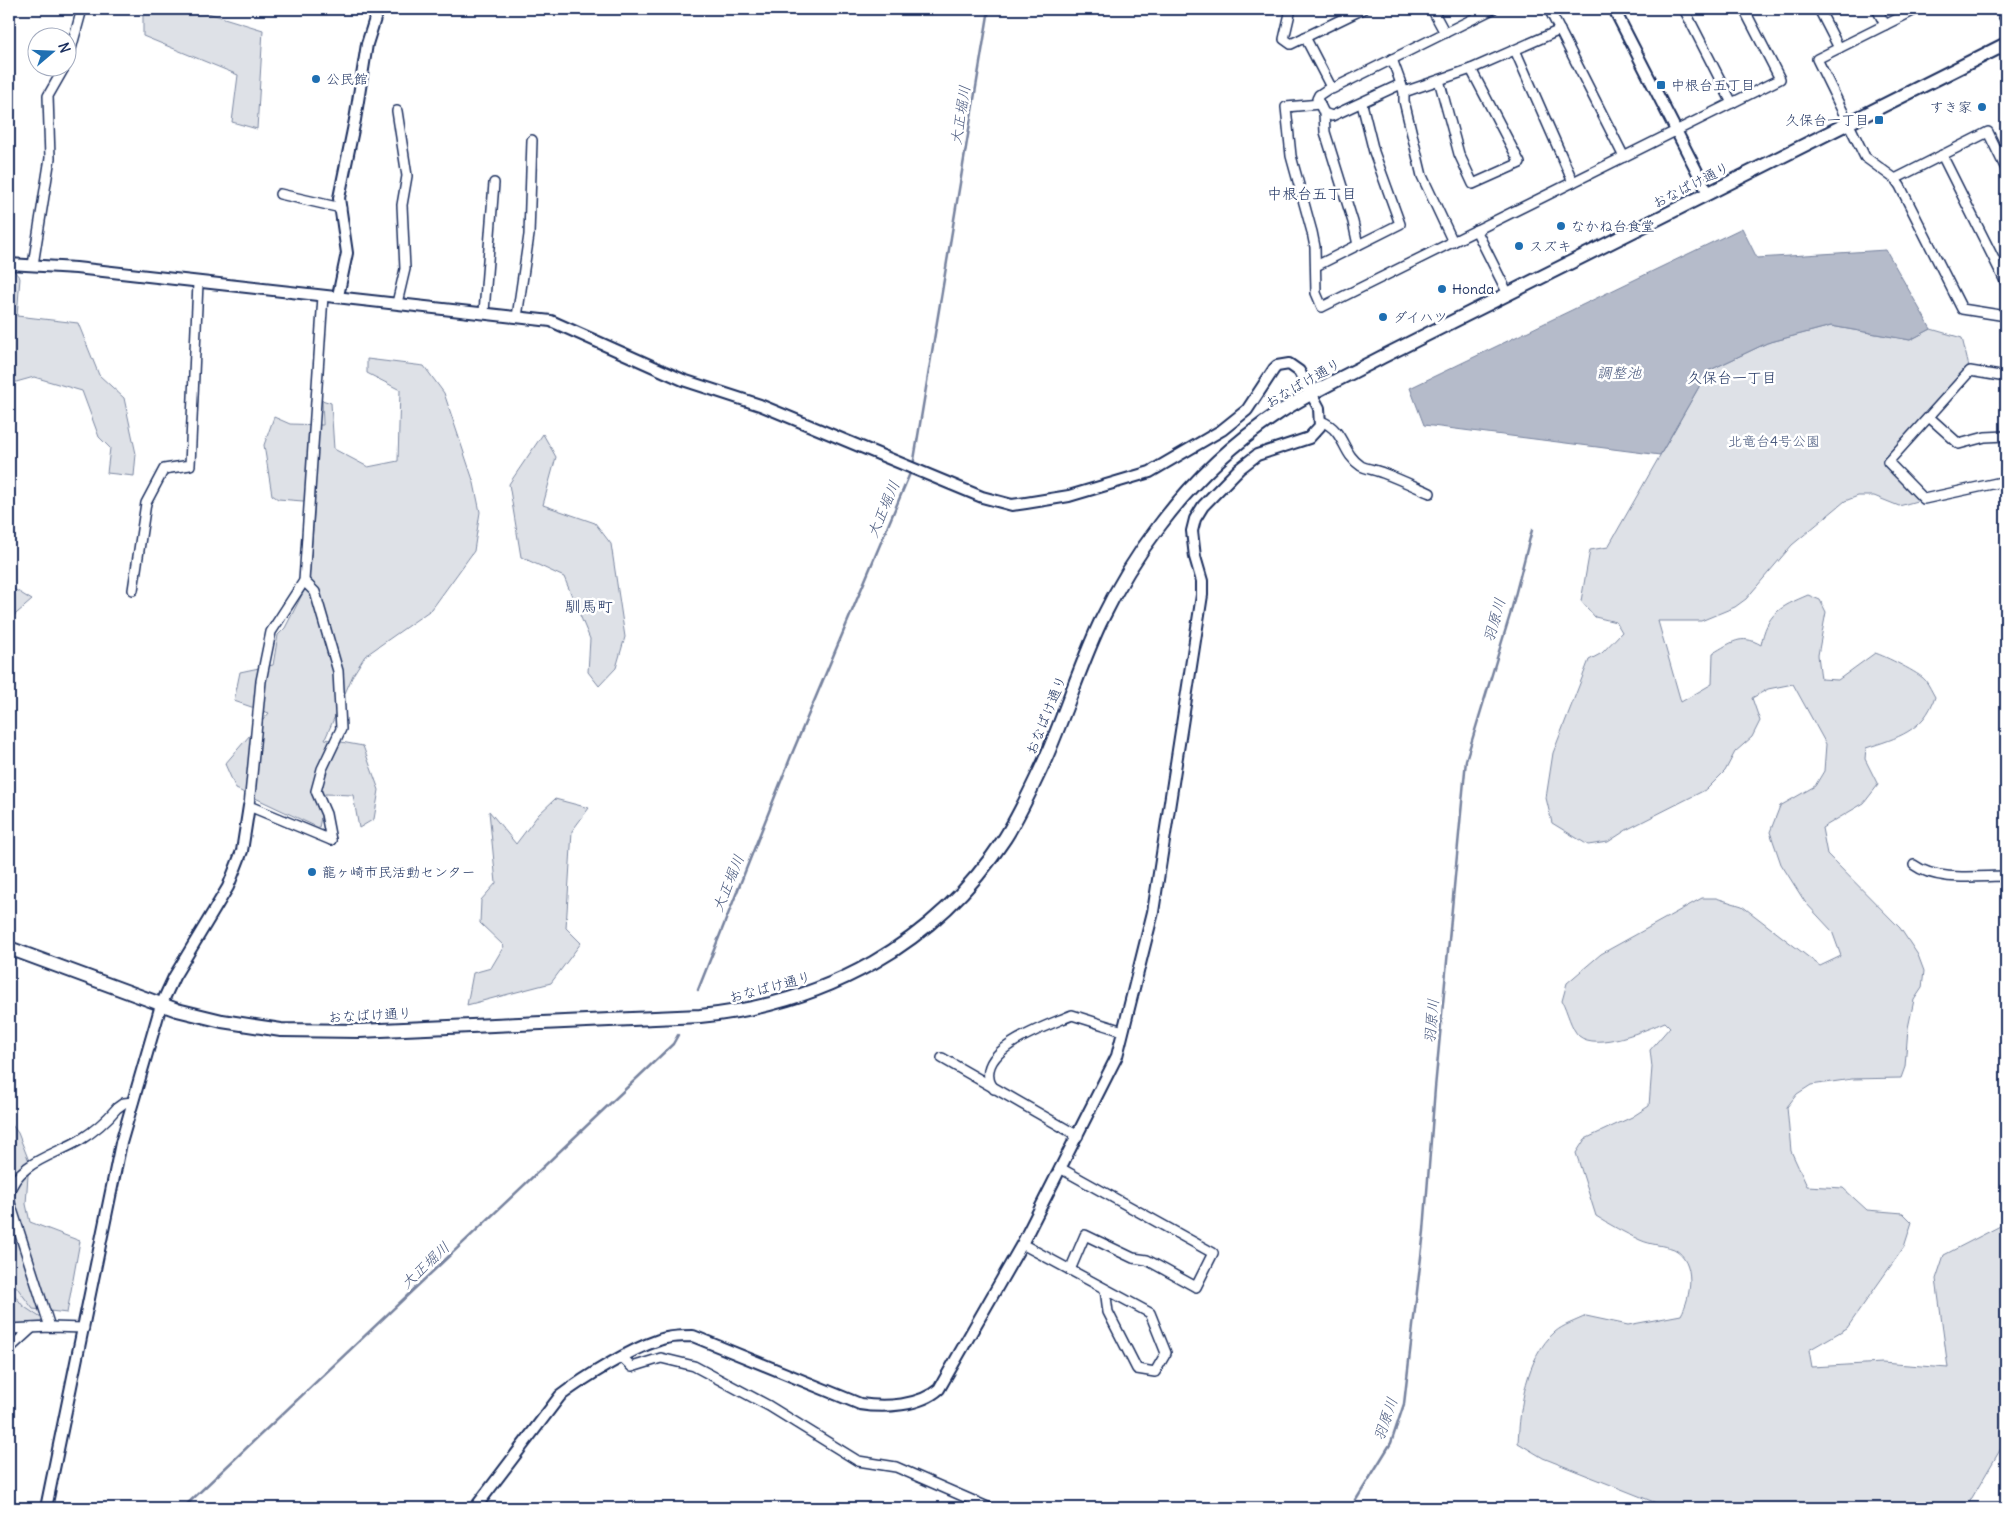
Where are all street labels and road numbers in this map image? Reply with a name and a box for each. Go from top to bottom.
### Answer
street label: おなばけ通り [1649,158,1733,212]
street label: おなばけ通り [1262,354,1344,412]
street label: おなばけ通り [1022,673,1070,757]
street label: おなばけ通り [727,967,813,1007]
street label: おなばけ通り [327,1004,413,1026]

